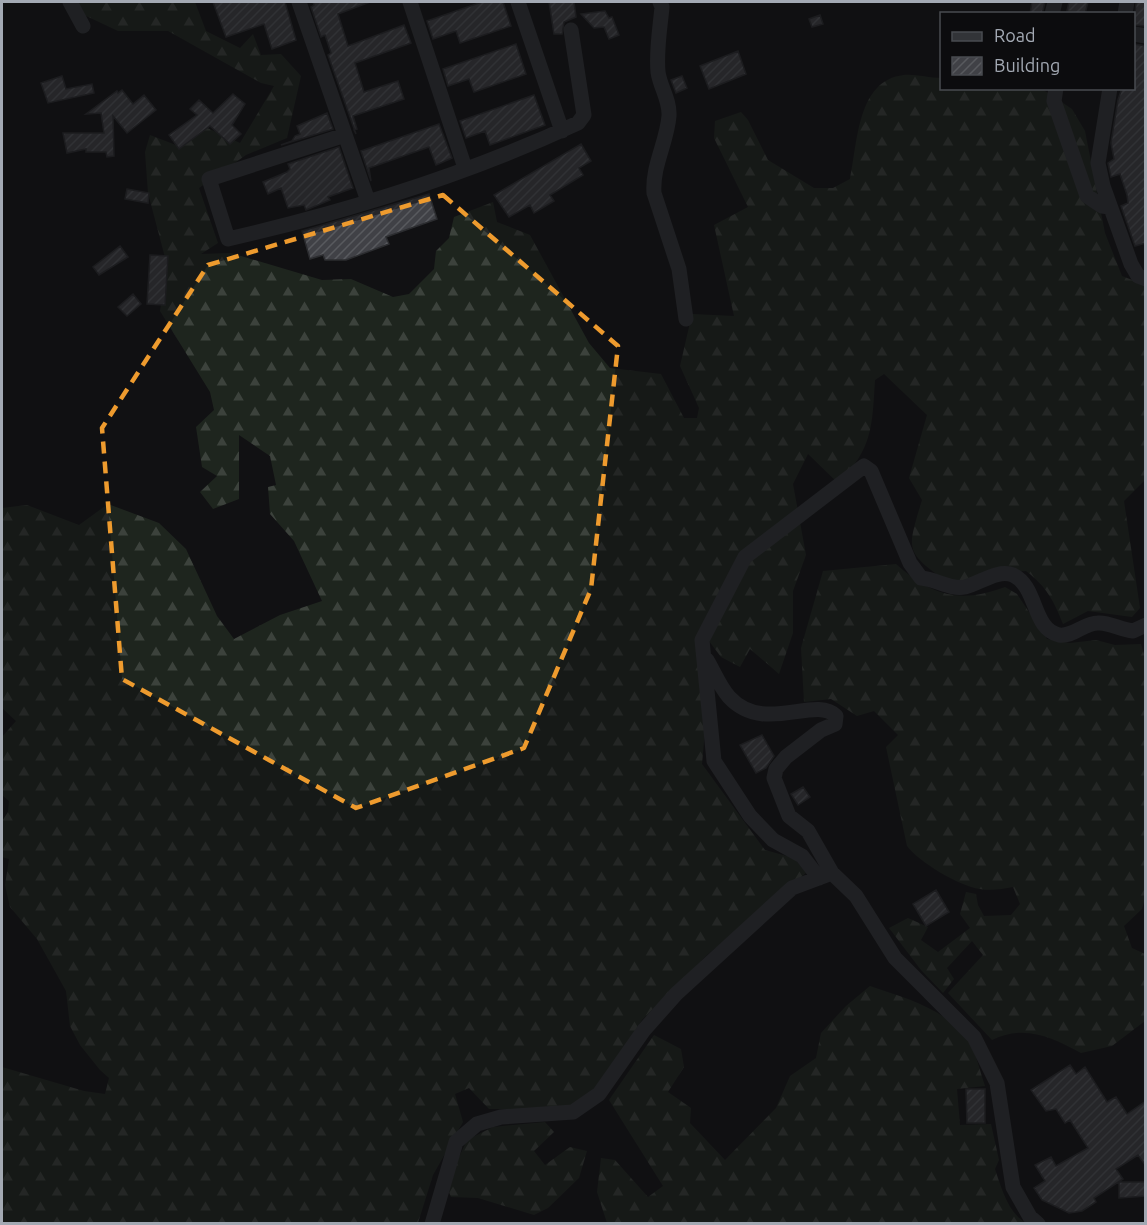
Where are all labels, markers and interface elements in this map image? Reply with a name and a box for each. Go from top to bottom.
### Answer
legend [940,12,1135,90]
text: Road [994,25,1036,45]
text: Building [994,55,1060,75]

